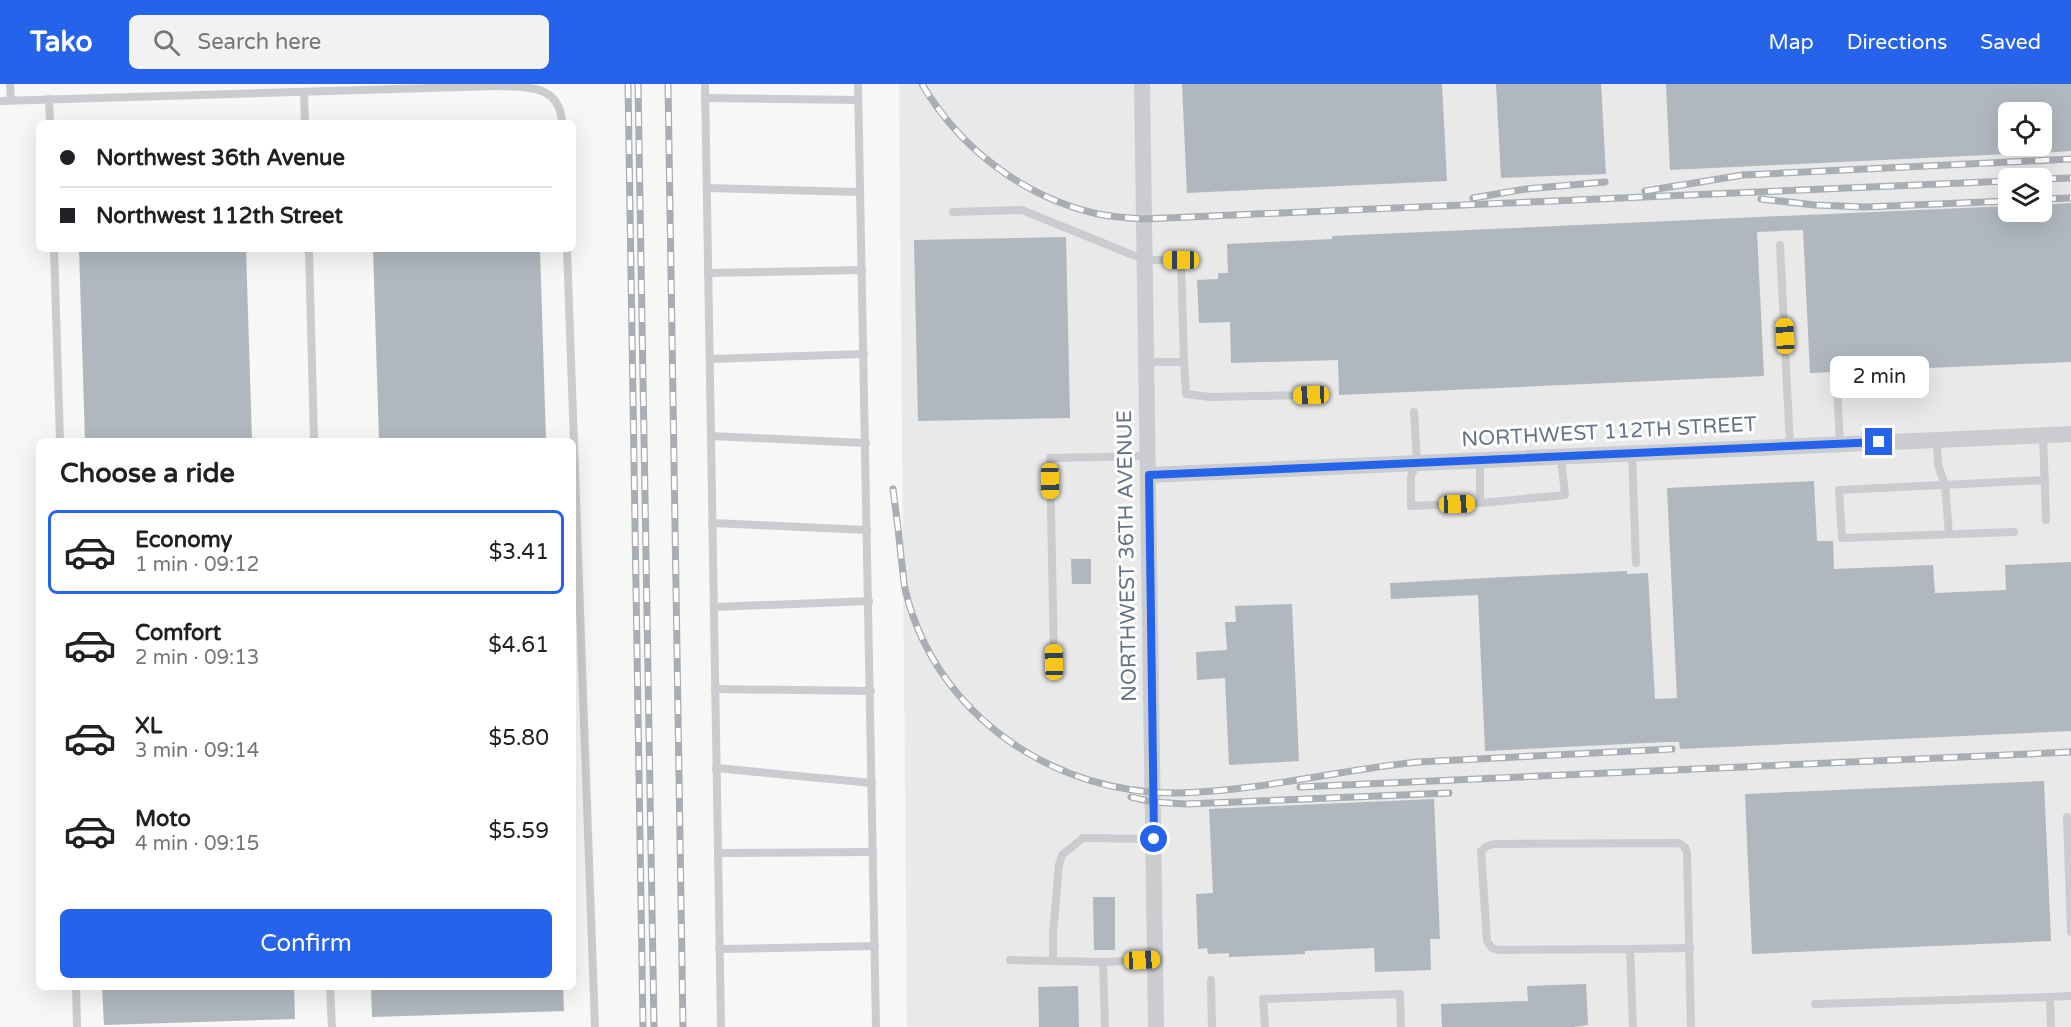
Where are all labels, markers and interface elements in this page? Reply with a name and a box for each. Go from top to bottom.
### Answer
search box [129,15,549,69]
text: Tako [30,25,93,59]
icon: search [150,26,183,59]
text: Search here [198,29,321,55]
text: Map [1768,30,1814,55]
text: Directions [1847,30,1947,55]
text: Saved [1980,30,2041,55]
map controls [1998,102,2052,222]
button: locate [1998,102,2052,156]
text: Northwest 36th Avenue [96,145,345,171]
button: layers [1998,168,2052,222]
text: Northwest 112th Street [96,203,343,229]
car [1163,251,1199,269]
car [1775,318,1795,354]
callout: 2 min [1830,355,1928,397]
text: 2 min [1853,365,1906,389]
car [1293,385,1329,405]
street label: NORTHWEST 36TH AVENUE [1112,410,1142,702]
street label: NORTHWEST 112TH STREET [1461,412,1758,452]
route end [1865,428,1892,455]
text: Choose a ride [60,457,235,490]
car [1041,463,1059,499]
car [1439,494,1475,514]
icon: car [63,525,117,579]
text: Economy [135,527,232,553]
text: $3.41 [489,539,549,565]
text: 1 min · 09:12 [135,553,259,577]
icon: car [63,618,117,672]
text: Comfort [135,620,221,646]
text: $4.61 [488,632,549,658]
car [1045,644,1063,680]
text: 2 min · 09:13 [135,646,259,670]
icon: car [63,711,117,765]
text: XL [135,713,162,739]
text: $5.80 [489,725,549,751]
text: 3 min · 09:14 [135,739,259,763]
icon: car [63,804,117,858]
text: Moto [135,806,191,832]
text: $5.59 [488,818,549,844]
route start [1140,825,1167,852]
text: 4 min · 09:15 [135,832,259,856]
button: Confirm [60,909,552,978]
car [1124,950,1160,970]

